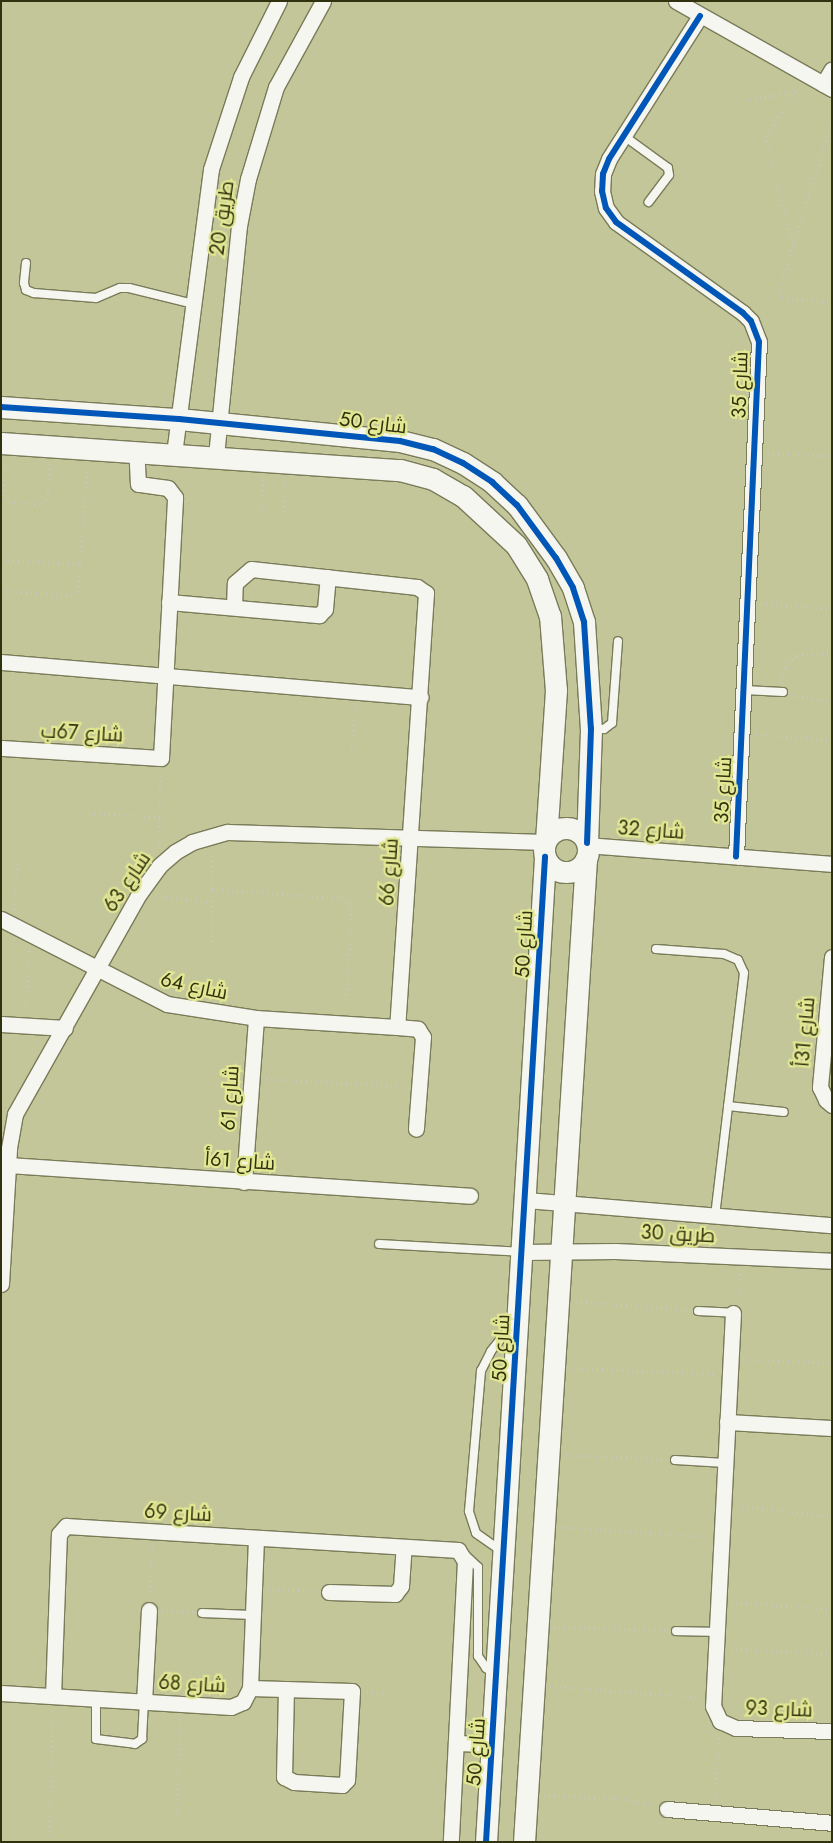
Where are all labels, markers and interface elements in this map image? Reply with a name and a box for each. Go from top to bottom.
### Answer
street label: طريق 20 [205,179,239,257]
street label: شارع 35 [727,351,753,419]
street label: شارع 50 [338,407,408,439]
street label: شارع 67ب [40,719,124,747]
street label: شارع 35 [709,756,737,824]
street label: شارع 32 [617,816,685,844]
street label: شارع 66 [375,837,403,907]
street label: شارع 63 [98,847,156,917]
street label: شارع 50 [510,909,538,979]
street label: شارع 64 [158,967,230,1005]
street label: شارع 31أ [790,996,820,1068]
street label: شارع 61 [216,1065,244,1131]
street label: شارع 61أ [204,1147,276,1175]
street label: طريق 30 [640,1220,716,1248]
street label: شارع 50 [487,1313,515,1383]
street label: شارع 69 [144,1499,212,1527]
street label: شارع 68 [158,1670,226,1698]
street label: شارع 93 [745,1696,813,1722]
street label: شارع 50 [462,1717,490,1787]

